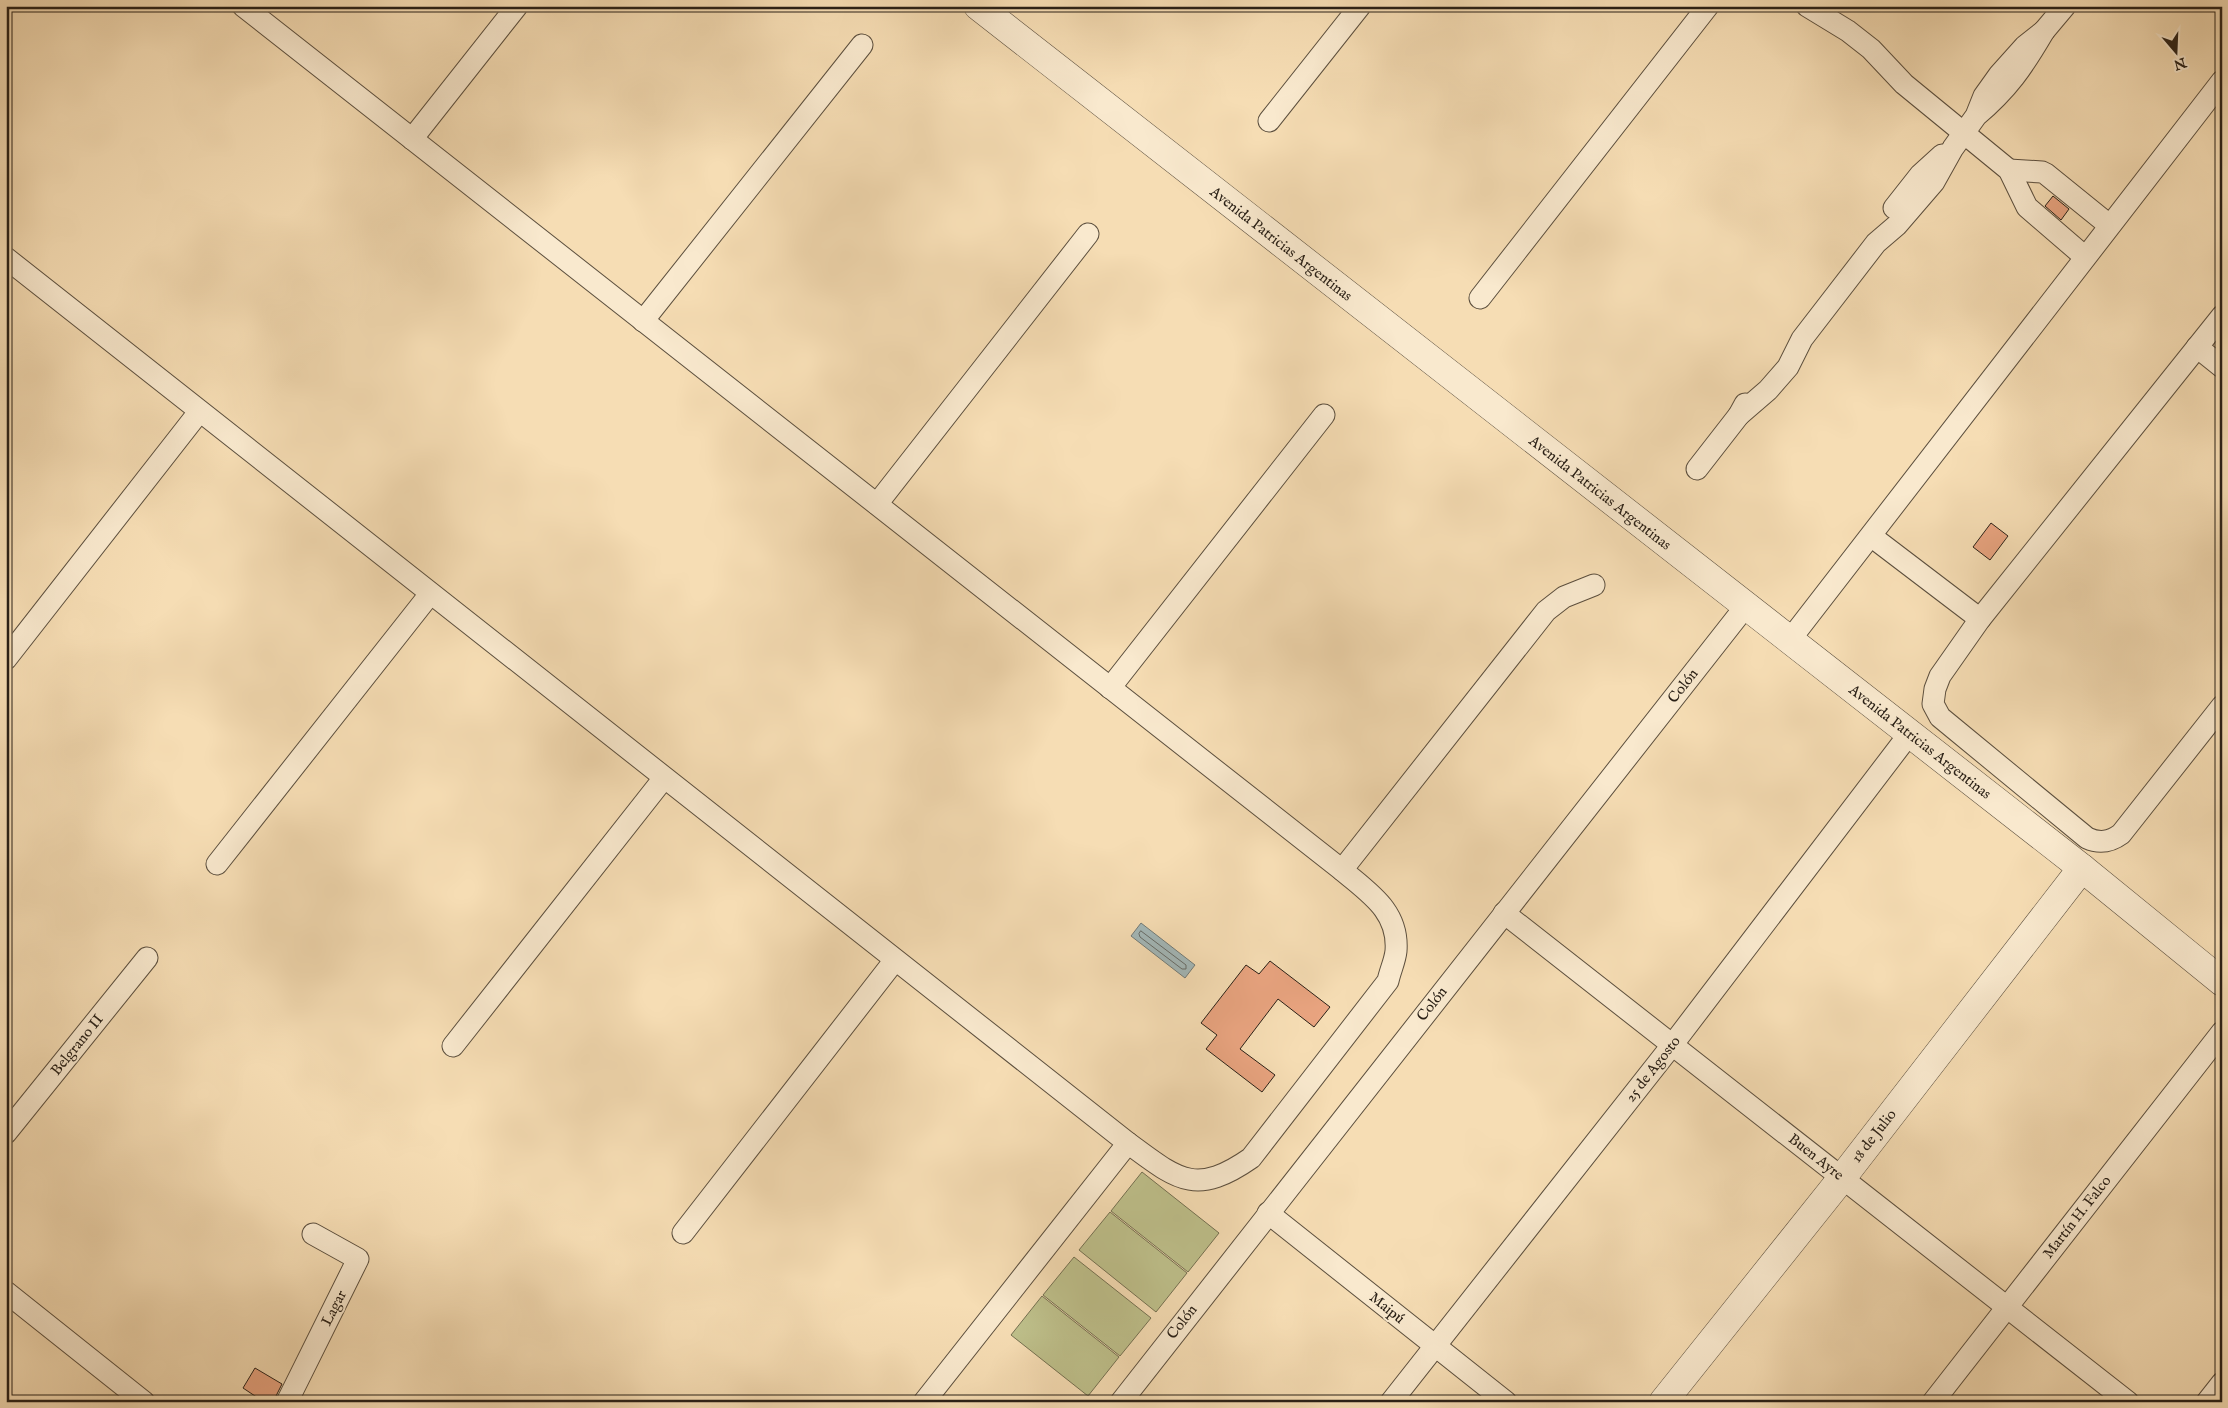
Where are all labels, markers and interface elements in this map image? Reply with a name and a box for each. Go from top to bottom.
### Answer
north arrow [2150,28,2200,78]
text: N [2171,53,2190,74]
street label: Avenida Patricias Argentinas [1205,182,1356,306]
street label: Avenida Patricias Argentinas [1524,431,1675,555]
street label: Colón [1664,665,1702,707]
street label: Avenida Patricias Argentinas [1844,680,1995,804]
street label: Colón [1413,983,1451,1025]
street label: Belgrano II [47,1010,108,1079]
street label: 25 de Agosto [1621,1032,1685,1106]
street label: 18 de Julio [1847,1106,1901,1166]
street label: Buen Ayre [1784,1129,1848,1185]
street label: Martín H. Falco [2039,1172,2115,1262]
street label: Lagar [317,1287,351,1329]
street label: Maipú [1365,1288,1409,1328]
street label: Colón [1163,1301,1201,1343]

